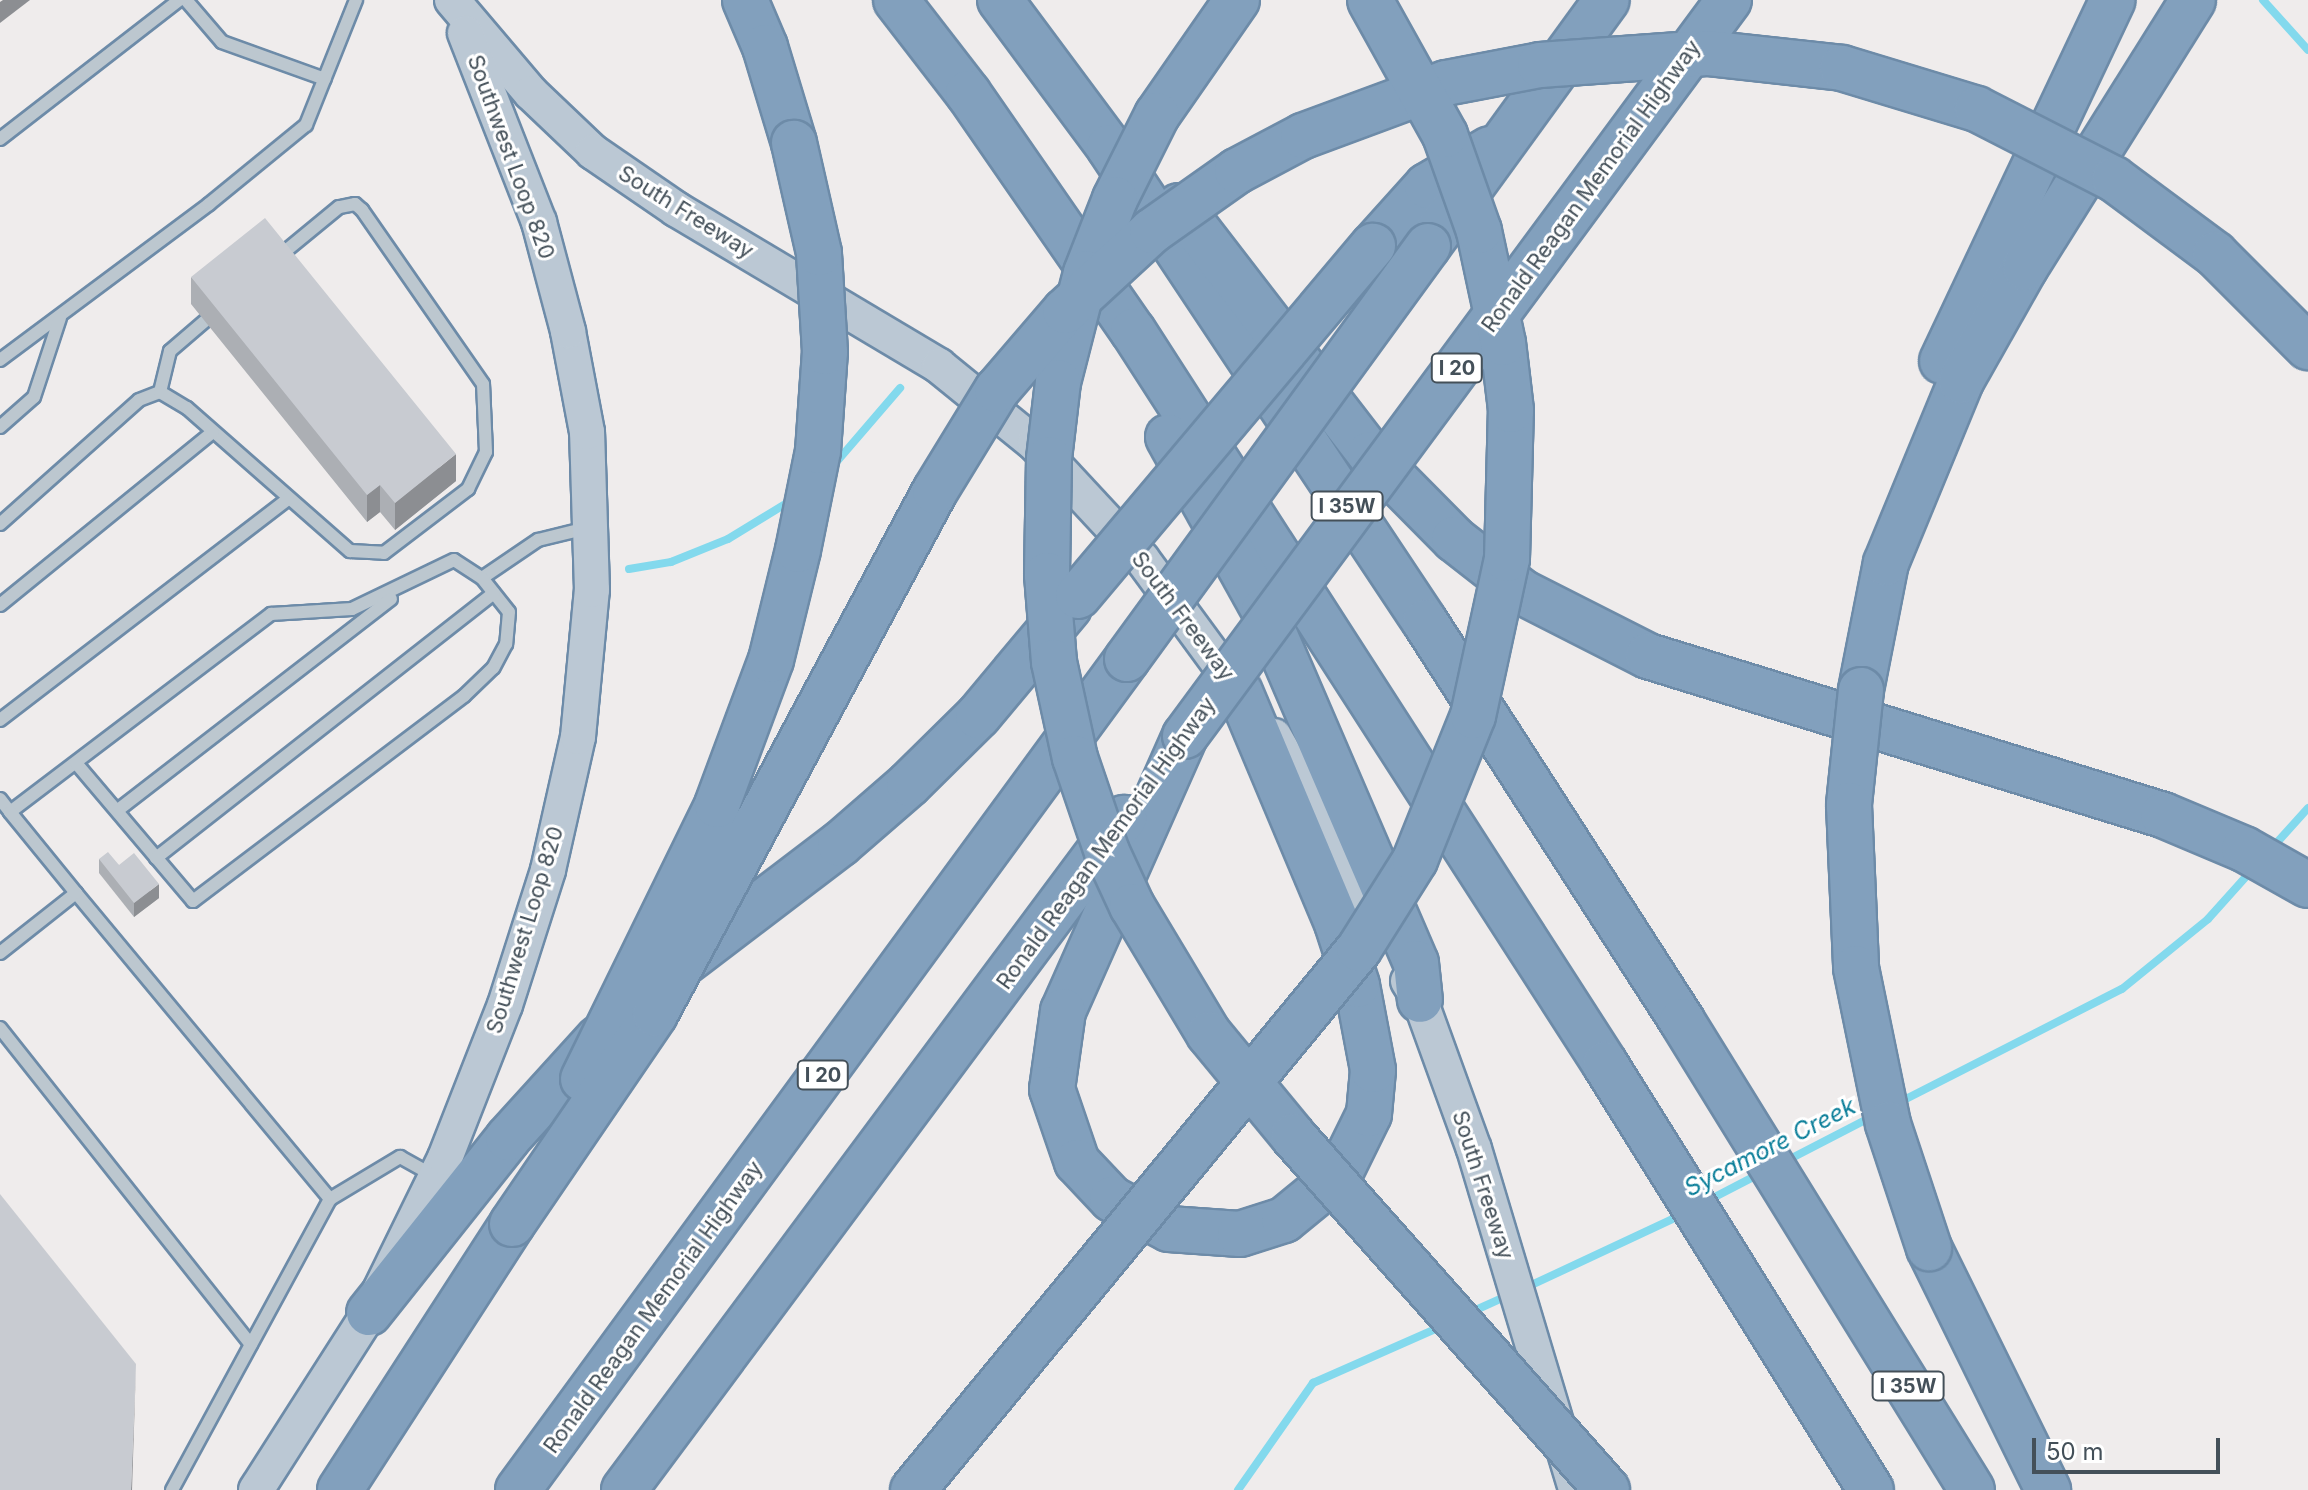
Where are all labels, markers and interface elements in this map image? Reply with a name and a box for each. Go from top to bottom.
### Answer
street label: Ronald Reagan Memorial Highway [1476,35,1706,337]
street label: Southwest Loop 820 [462,51,560,263]
street label: South Freeway [613,160,759,264]
road number: I 20 [1429,352,1485,384]
road number: I 35W [1309,490,1385,522]
street label: South Freeway [1126,546,1240,686]
street label: Ronald Reagan Memorial Highway [991,692,1221,994]
street label: Southwest Loop 820 [481,823,569,1037]
road number: I 20 [795,1059,851,1091]
water label: Sycamore Creek [1679,1091,1861,1203]
street label: South Freeway [1447,1107,1519,1263]
street label: Ronald Reagan Memorial Highway [538,1156,768,1458]
road number: I 35W [1870,1370,1946,1402]
scale bar [2036,1422,2224,1472]
text: 50 m [2046,1437,2104,1466]

